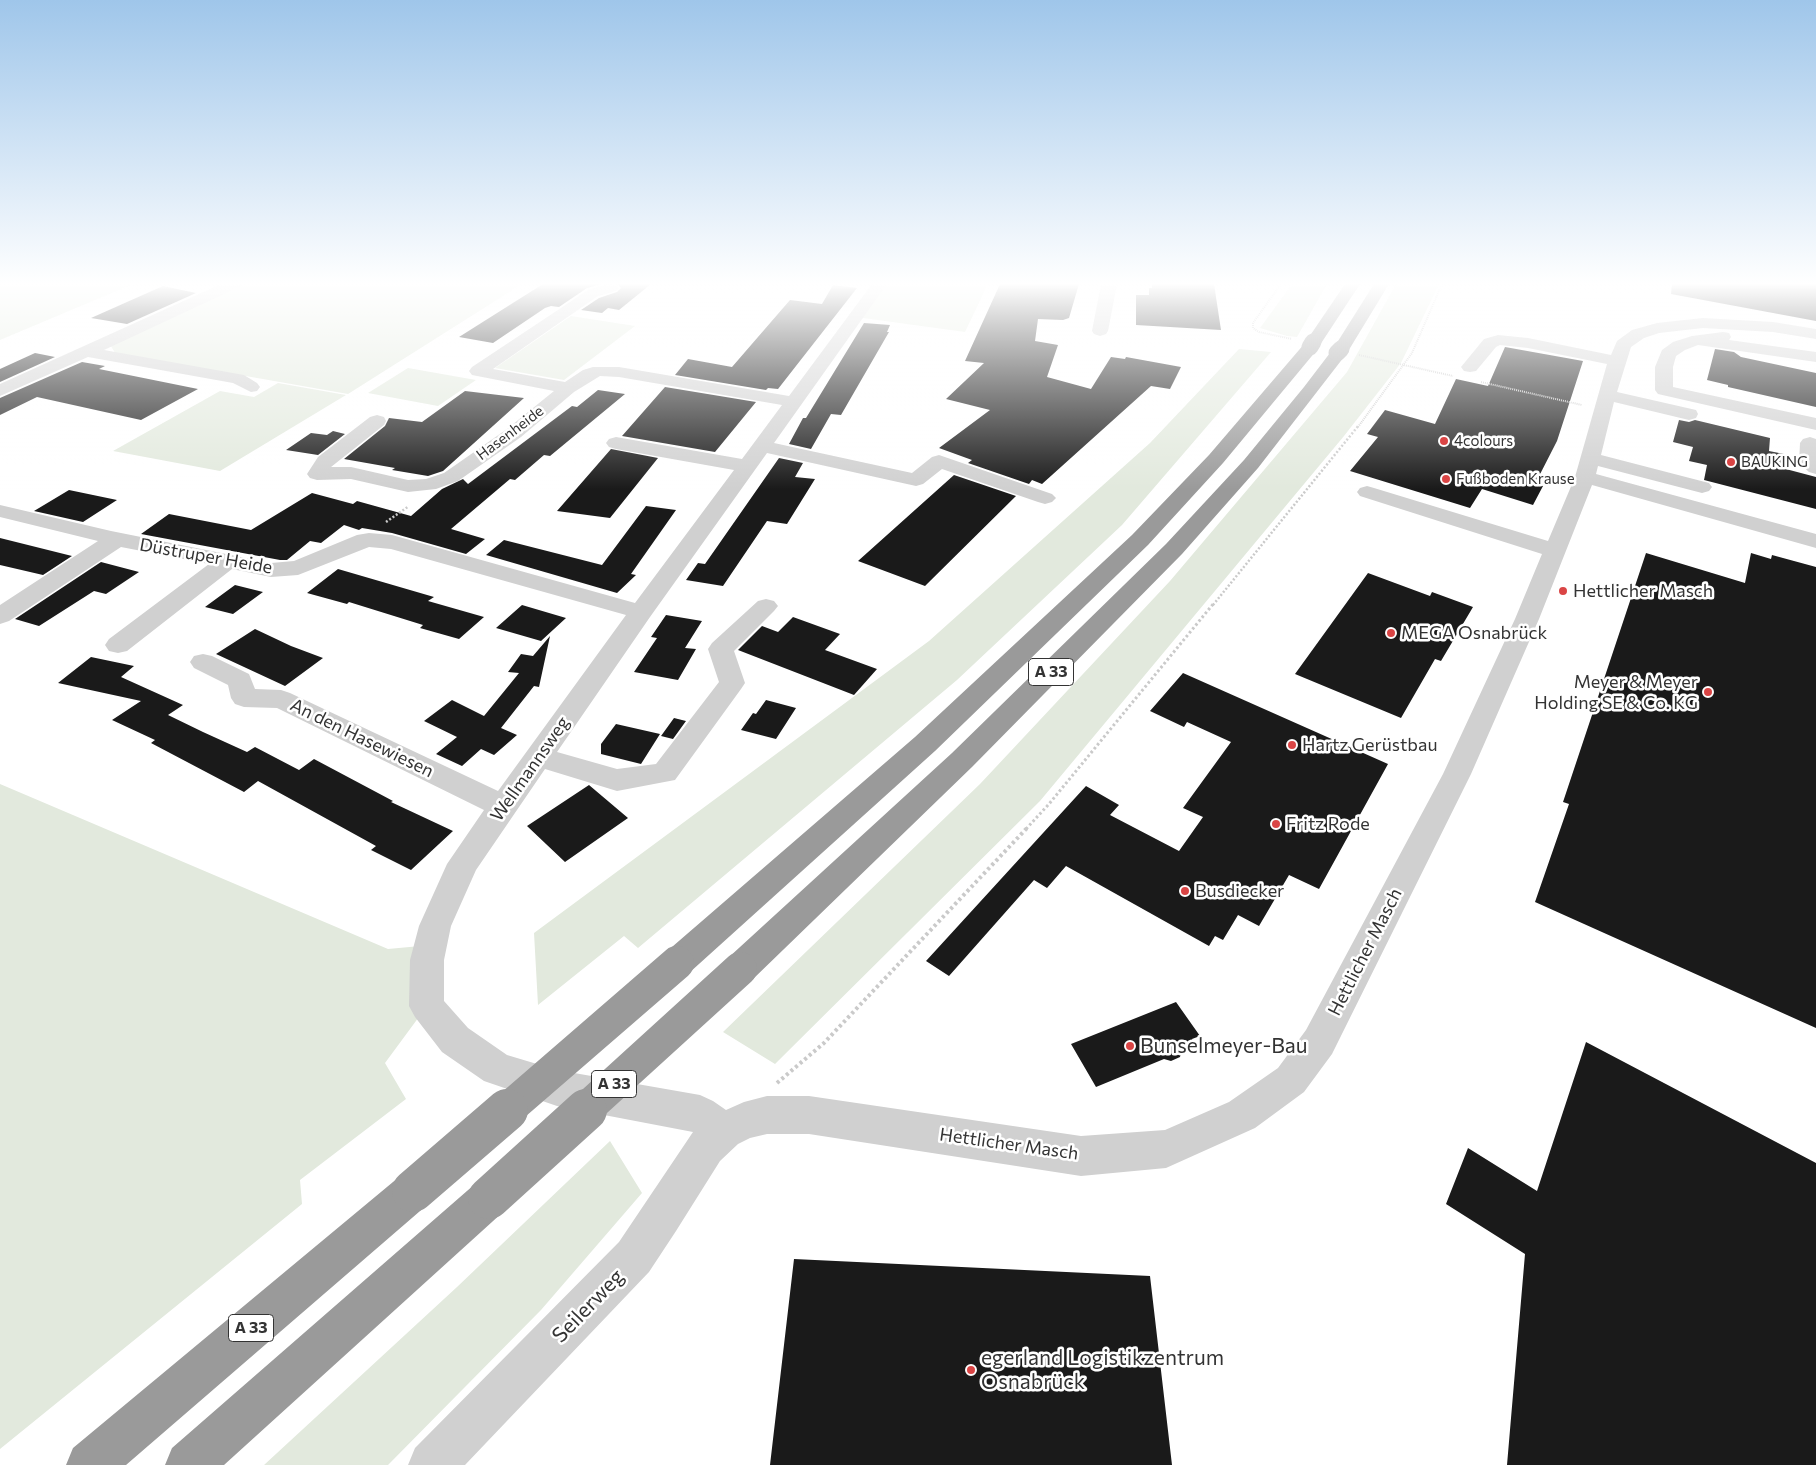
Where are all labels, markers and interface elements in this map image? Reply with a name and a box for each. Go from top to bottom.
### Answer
street label: Hasenheide [473,402,547,464]
place label: 4colours [1454,432,1513,450]
marker: 4colours [1438,435,1450,447]
place label: BAUKING [1741,453,1808,471]
marker: BAUKING [1725,456,1737,468]
place label: Fußboden Krause [1456,470,1575,488]
marker: Fußboden Krause [1440,473,1452,485]
street label: Düstruper Heide [138,534,274,578]
place label: Hettlicher Masch [1573,580,1713,602]
marker: Hettlicher Masch [1557,585,1569,597]
place label: MEGA Osnabrück [1401,622,1547,644]
marker: MEGA Osnabrück [1385,627,1397,639]
road number: A 33 [1028,659,1074,686]
place label: Meyer & Meyer Holding SE & Co. KG [1534,671,1698,714]
marker: Meyer & Meyer Holding SE & Co. KG [1702,686,1714,698]
street label: An den Hasewiesen [287,694,437,782]
street label: Wellmannsweg [486,712,574,826]
place label: Hartz Gerüstbau [1302,734,1437,756]
marker: Hartz Gerüstbau [1286,739,1298,751]
place label: Fritz Rode [1286,813,1370,835]
marker: Fritz Rode [1270,818,1282,830]
place label: Busdiecker [1195,880,1284,902]
marker: Busdiecker [1179,885,1191,897]
street label: Hettlicher Masch [1324,885,1406,1019]
place label: Bunselmeyer-Bau [1140,1033,1308,1059]
marker: Bunselmeyer-Bau [1124,1040,1136,1052]
road number: A 33 [592,1070,636,1098]
street label: Hettlicher Masch [938,1124,1080,1164]
street label: Seilerweg [547,1264,629,1348]
road number: A 33 [228,1315,274,1342]
place label: egerland Logistikzentrum Osnabrück [981,1345,1224,1395]
marker: egerland Logistikzentrum Osnabrück [965,1364,977,1376]

